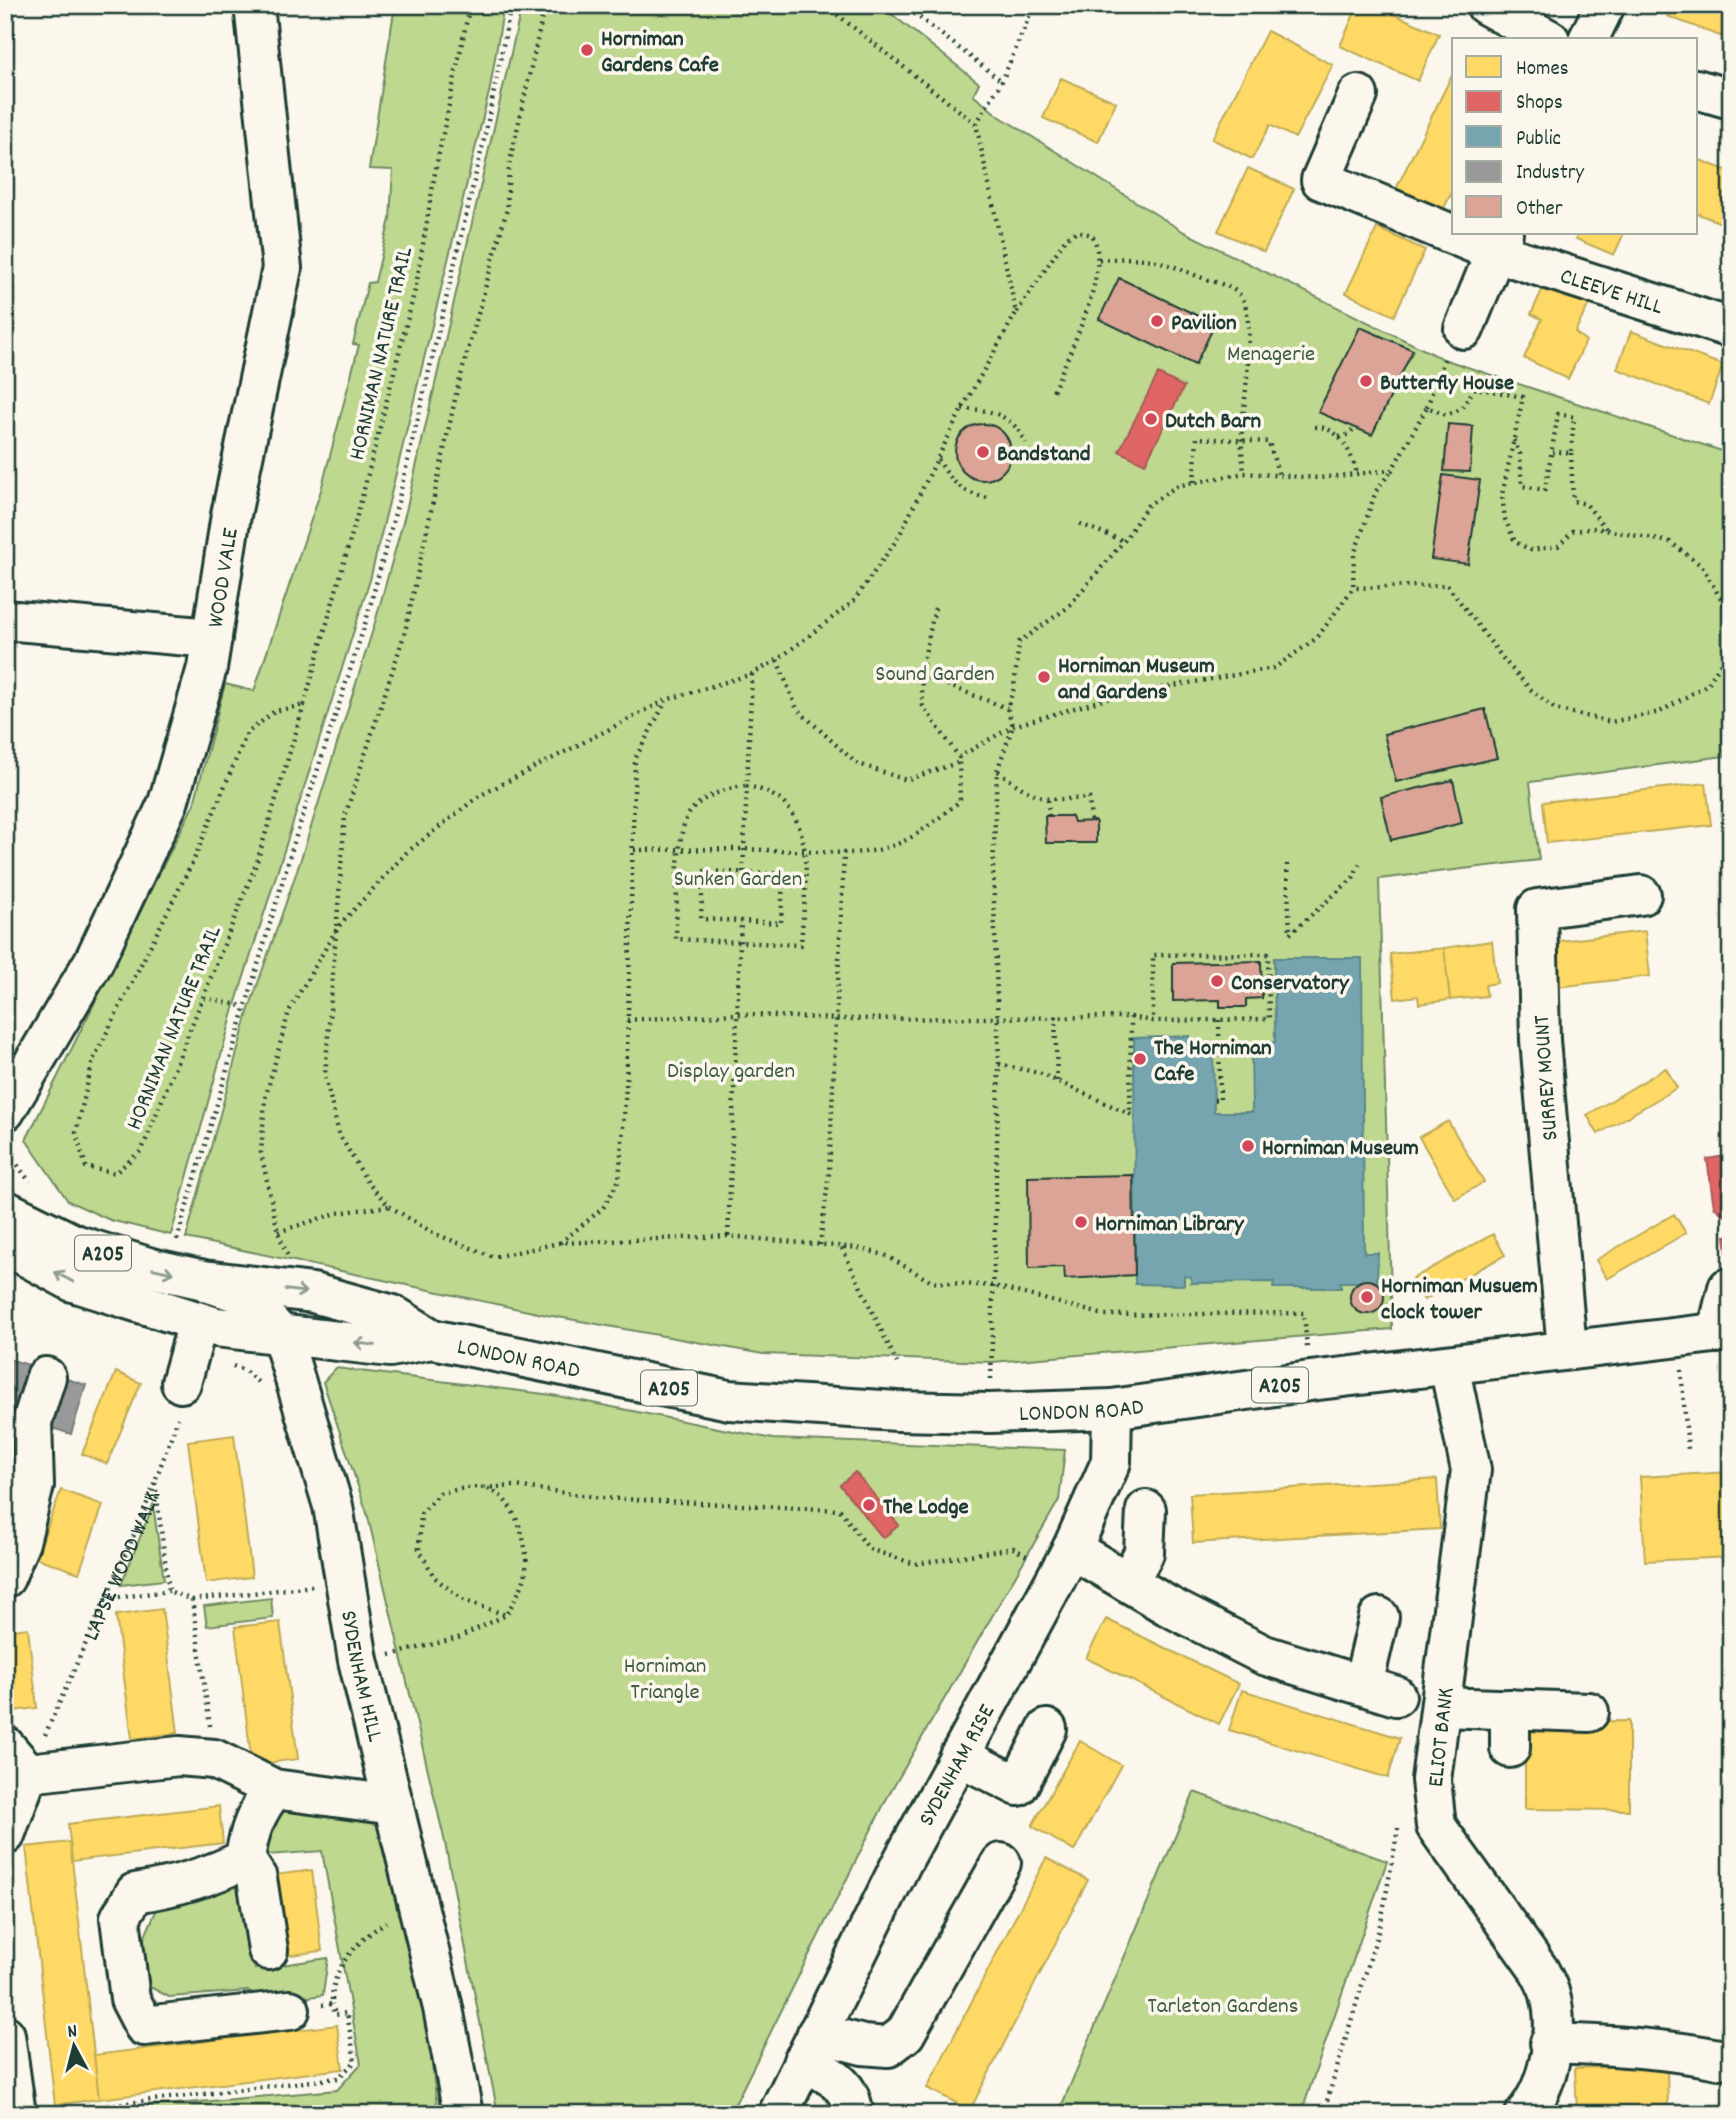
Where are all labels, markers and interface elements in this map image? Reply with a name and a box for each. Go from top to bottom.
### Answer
place label: Horniman Gardens Cafe [601,24,719,83]
legend [1452,38,1698,234]
marker: Horniman Gardens Cafe [579,42,595,58]
text: Homes [1516,55,1569,85]
text: Shops [1516,89,1563,119]
text: Public [1516,125,1561,155]
text: Industry [1516,159,1584,189]
text: Other [1516,195,1563,225]
street label: HORNIMAN NATURE TRAIL [342,243,423,464]
street label: CLEEVE HILL [1555,261,1667,325]
place label: Pavilion [1171,308,1237,341]
marker: Pavilion [1149,313,1165,329]
park label: Menagerie [1227,339,1315,372]
place label: Butterfly House [1380,368,1514,401]
marker: Butterfly House [1358,373,1374,389]
place label: Dutch Barn [1165,406,1262,439]
marker: Dutch Barn [1143,411,1159,427]
place label: Bandstand [997,439,1090,472]
marker: Bandstand [975,444,991,460]
street label: WOOD VALE [201,525,249,630]
place label: Horniman Museum and Gardens [1058,651,1215,710]
park label: Sound Garden [875,659,995,692]
marker: Horniman Museum and Gardens [1036,669,1052,685]
park label: Sunken Garden [674,864,802,897]
street label: HORNIMAN NATURE TRAIL [119,921,232,1136]
place label: Conservatory [1231,968,1350,1001]
marker: Conservatory [1209,973,1225,989]
street label: SURREY MOUNT [1527,1014,1568,1142]
place label: The Horniman Cafe [1154,1033,1272,1092]
marker: The Horniman Cafe [1132,1051,1148,1067]
park label: Display garden [667,1056,795,1089]
place label: Horniman Museum [1262,1133,1419,1166]
marker: Horniman Museum [1240,1138,1256,1154]
place label: Horniman Library [1095,1209,1245,1242]
marker: Horniman Library [1073,1214,1089,1230]
road number: A205 [75,1236,131,1270]
one-way arrow [151,1264,174,1278]
one-way arrow [54,1270,75,1283]
place label: Horniman Musuem clock tower [1381,1271,1538,1330]
one-way arrow [284,1285,307,1298]
marker: Horniman Musuem clock tower [1359,1289,1375,1305]
street label: LONDON ROAD [454,1332,583,1389]
one-way arrow [354,1337,377,1350]
road number: A205 [1252,1368,1308,1402]
road number: A205 [641,1370,697,1406]
street label: LONDON ROAD [1018,1392,1146,1432]
street label: LAPSE WOOD WALK [76,1486,170,1647]
place label: The Lodge [883,1492,969,1525]
marker: The Lodge [861,1497,877,1513]
street label: SYDENHAM HILL [330,1608,390,1746]
park label: Horniman Triangle [624,1651,706,1710]
street label: ELIOT BANK [1421,1686,1464,1789]
street label: SYDENHAM RISE [912,1699,1005,1833]
park label: Tarleton Gardens [1148,1991,1298,2024]
north arrow [38,2010,108,2080]
text: N [66,2019,79,2047]

